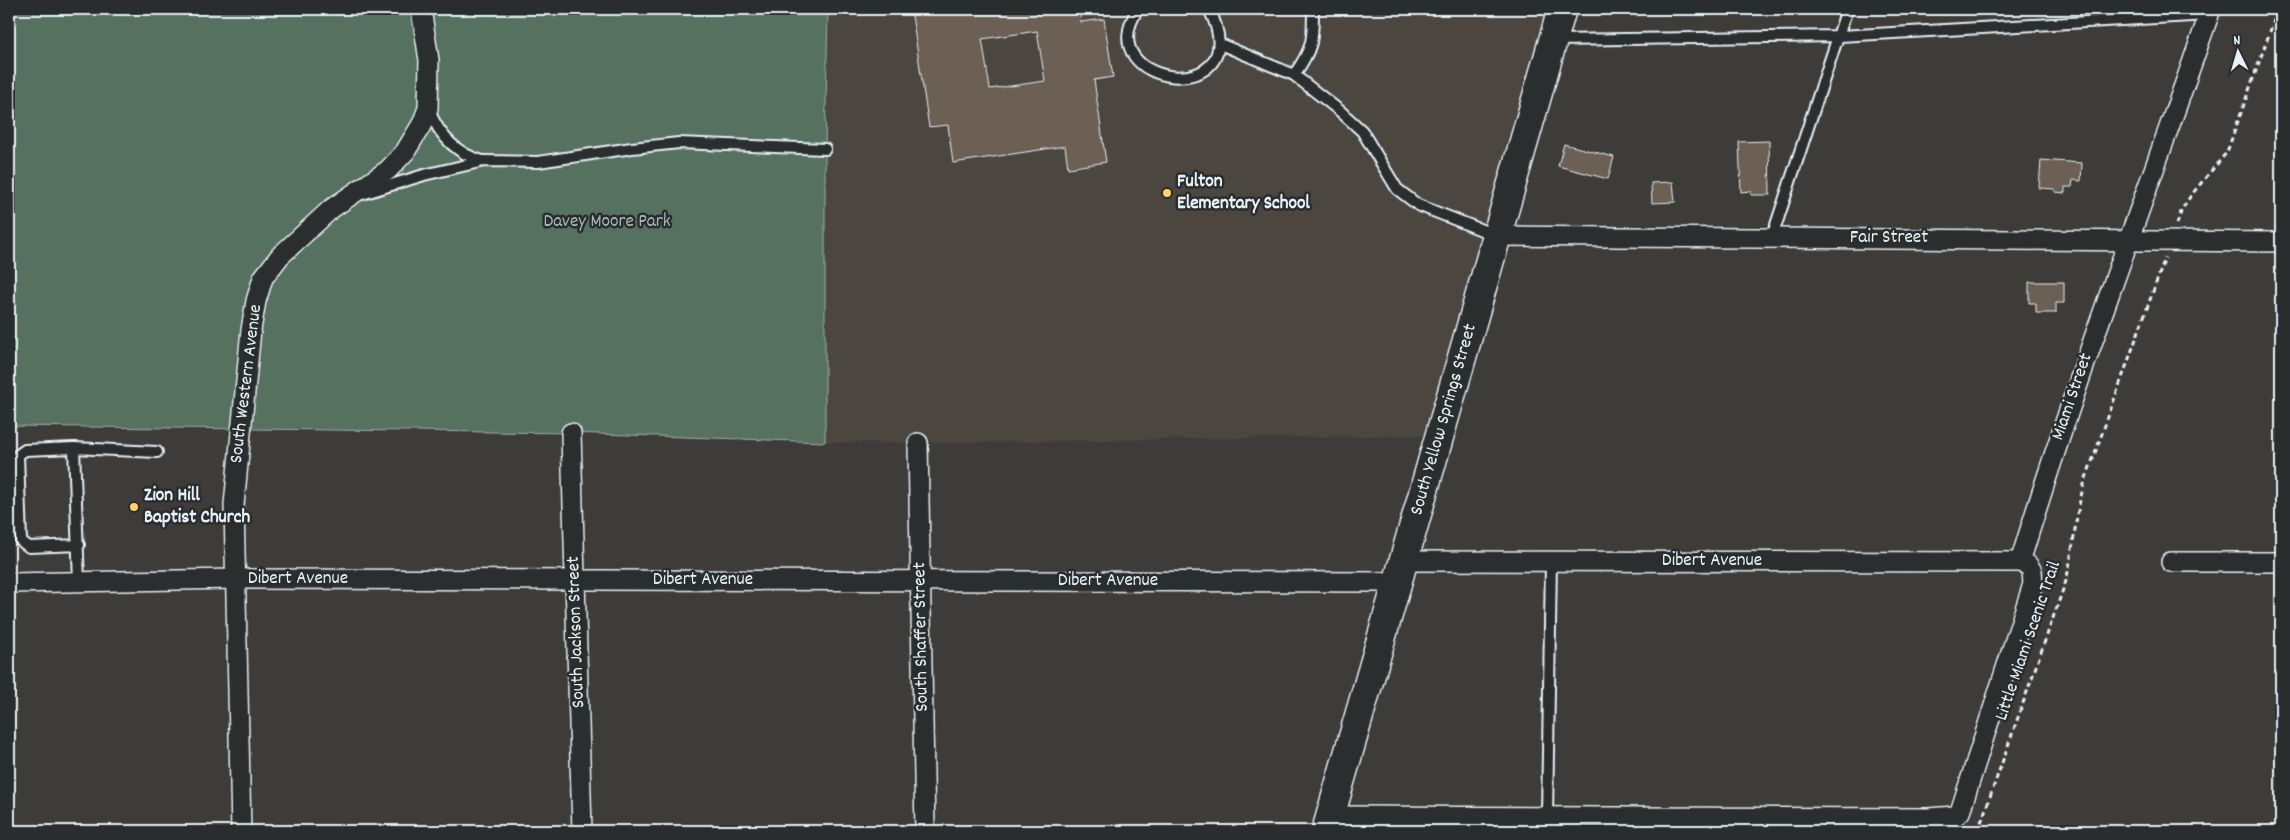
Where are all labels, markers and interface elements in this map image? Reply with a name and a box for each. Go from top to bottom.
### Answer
north arrow [2212,28,2262,78]
text: N [2233,31,2241,51]
place label: Fulton Elementary School [1177,169,1310,218]
marker: Fulton Elementary School [1161,187,1173,199]
park label: Davey Moore Park [543,209,671,236]
street label: Fair Street [1850,225,1928,252]
street label: South Western Avenue [224,303,270,465]
street label: South Yellow Springs Street [1404,321,1484,519]
street label: Miami Street [2045,350,2101,444]
place label: Zion Hill Baptist Church [144,483,250,532]
marker: Zion Hill Baptist Church [128,501,140,513]
street label: Dibert Avenue [1662,548,1762,575]
street label: South Jackson Street [561,556,593,708]
street label: Little Miami Scenic Trail [1989,557,2069,724]
street label: South Shaffer Street [907,562,937,712]
street label: Dibert Avenue [248,566,348,593]
street label: Dibert Avenue [653,567,753,594]
street label: Dibert Avenue [1058,568,1158,595]

